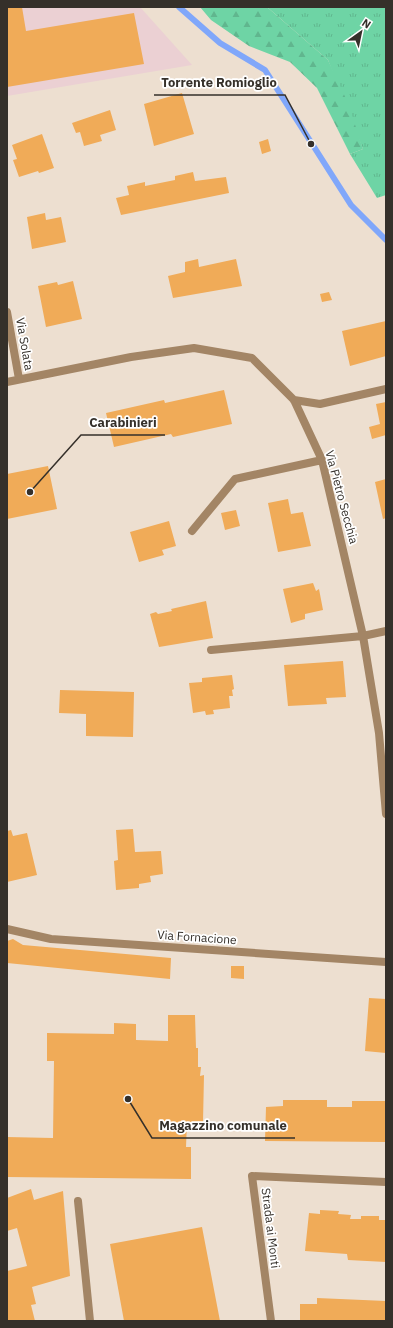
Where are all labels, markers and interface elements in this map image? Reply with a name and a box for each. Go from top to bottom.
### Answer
north arrow [341,12,381,52]
text: N [359,16,374,32]
callout: Torrente Romioglio [154,70,285,95]
text: Torrente Romioglio [161,74,277,91]
street label: Via Solata [13,316,37,372]
callout: Carabinieri [81,410,165,435]
text: Carabinieri [89,414,157,431]
street label: Via Pietro Secchia [322,449,362,546]
street label: Via Fornacione [157,927,238,947]
callout: Magazzino comunale [152,1113,295,1138]
text: Magazzino comunale [159,1117,287,1134]
street label: Strada ai Monti [259,1187,283,1269]

